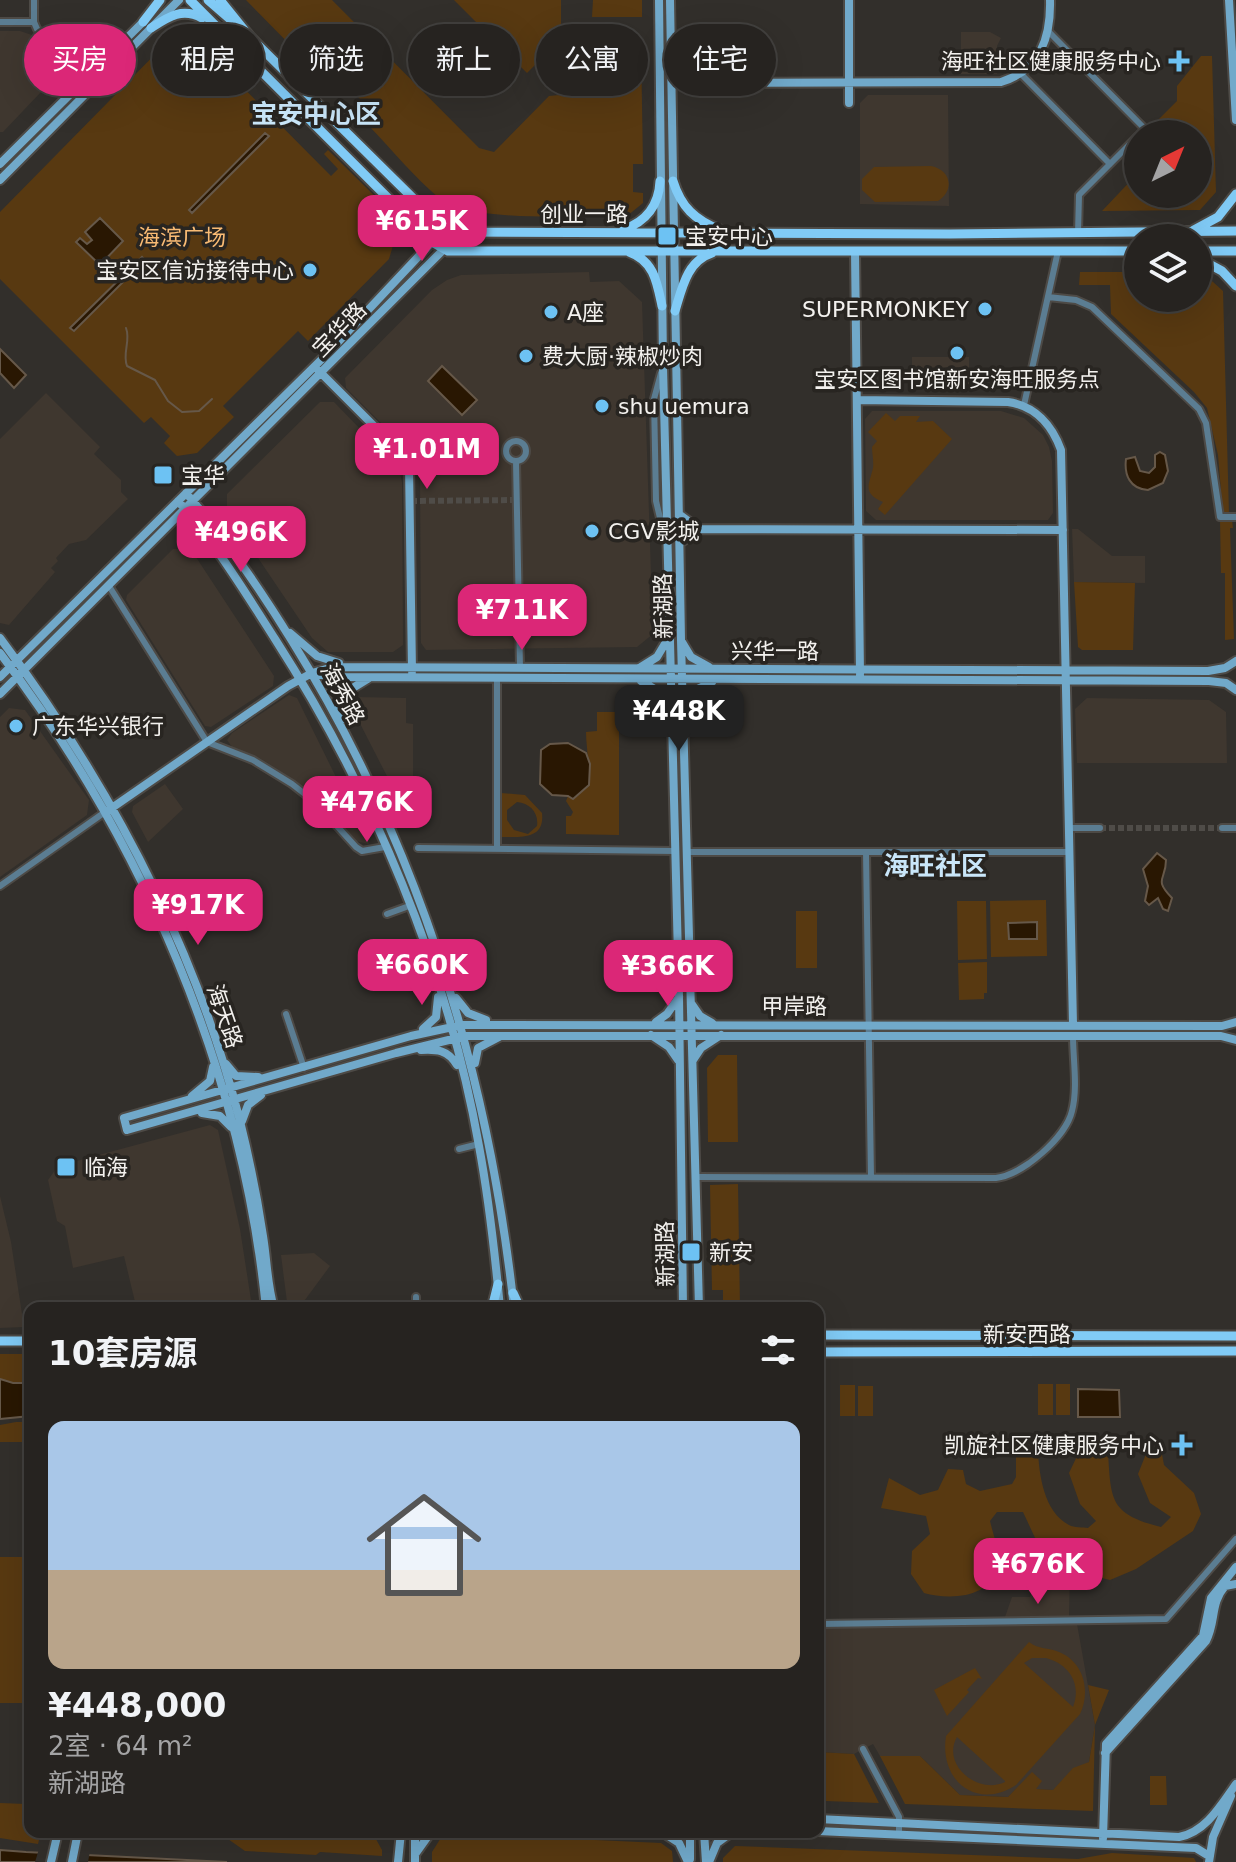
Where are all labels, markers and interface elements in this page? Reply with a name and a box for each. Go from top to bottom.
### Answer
chip: 买房 [24,24,136,96]
chip: 租房 [152,24,264,96]
chip: 筛选 [280,24,392,96]
chip: 新上 [408,24,520,96]
chip: 公寓 [536,24,648,96]
chip: 住宅 [664,24,776,96]
place label: 海旺社区健康服务中心 [941,49,1161,74]
marker: 海旺社区健康服务中心 [1168,50,1190,72]
district label: 宝安中心区 [251,99,381,129]
north arrow [1124,120,1212,208]
map controls [1124,120,1212,312]
pin: ¥615K [366,195,478,263]
street label: 创业一路 [540,202,628,227]
text: ¥615K [376,206,468,236]
place label: 宝安中心 [685,224,773,249]
button: layers [1124,224,1212,312]
park label: 海滨广场 [138,225,226,250]
marker: 宝安中心 [656,225,678,247]
place label: 宝安区信访接待中心 [96,258,294,283]
marker: 宝安区信访接待中心 [301,261,319,279]
street label: 宝华路 [307,297,371,362]
place label: SUPERMONKEY [802,297,970,322]
place label: A座 [567,300,604,325]
marker: SUPERMONKEY [976,300,994,318]
marker: A座 [542,303,560,321]
place label: 费大厨·辣椒炒肉 [542,344,703,369]
marker: 宝安区图书馆新安海旺服务点 [948,344,966,362]
marker: 费大厨·辣椒炒肉 [517,347,535,365]
place label: 宝安区图书馆新安海旺服务点 [814,367,1100,392]
place label: shu uemura [618,394,750,419]
marker: shu uemura [593,397,611,415]
pin: ¥1.01M [362,423,492,491]
text: ¥1.01M [373,434,481,464]
place label: 宝华 [181,463,225,488]
marker: 宝华 [152,464,174,486]
pin: ¥496K [185,506,297,574]
text: ¥496K [195,517,287,547]
place label: CGV影城 [608,519,699,544]
marker: CGV影城 [583,522,601,540]
street label: 新湖路 [650,573,677,639]
pin: ¥711K [466,584,578,652]
text: ¥711K [476,595,568,625]
street label: 兴华一路 [731,639,819,664]
street label: 海秀路 [316,659,369,729]
pin: ¥448K [623,685,735,753]
text: ¥448K [633,696,725,726]
place label: 广东华兴银行 [32,714,164,739]
marker: 广东华兴银行 [7,717,25,735]
pin: ¥476K [311,776,423,844]
text: ¥476K [321,787,413,817]
district label: 海旺社区 [883,851,987,881]
pin: ¥917K [142,879,254,947]
text: ¥917K [152,890,244,920]
pin: ¥660K [366,939,478,1007]
pin: ¥366K [612,940,724,1008]
text: ¥660K [376,950,468,980]
text: ¥366K [622,951,714,981]
street label: 海天路 [202,981,247,1051]
street label: 甲岸路 [761,994,827,1019]
place label: 临海 [84,1155,128,1180]
marker: 临海 [55,1156,77,1178]
street label: 新湖路 [652,1221,679,1287]
place label: 新安 [709,1240,753,1265]
marker: 新安 [680,1241,702,1263]
street label: 新安西路 [983,1322,1071,1347]
icon: filters [756,1328,800,1372]
text: 10套房源 [48,1333,197,1373]
place label: 凯旋社区健康服务中心 [944,1433,1164,1458]
marker: 凯旋社区健康服务中心 [1171,1434,1193,1456]
icon: home [352,1473,496,1617]
pin: ¥676K [982,1538,1094,1606]
text: ¥676K [992,1549,1084,1579]
text: ¥448,000 [48,1685,227,1725]
text: 2室 · 64 m² [48,1731,192,1761]
text: 新湖路 [48,1768,126,1798]

